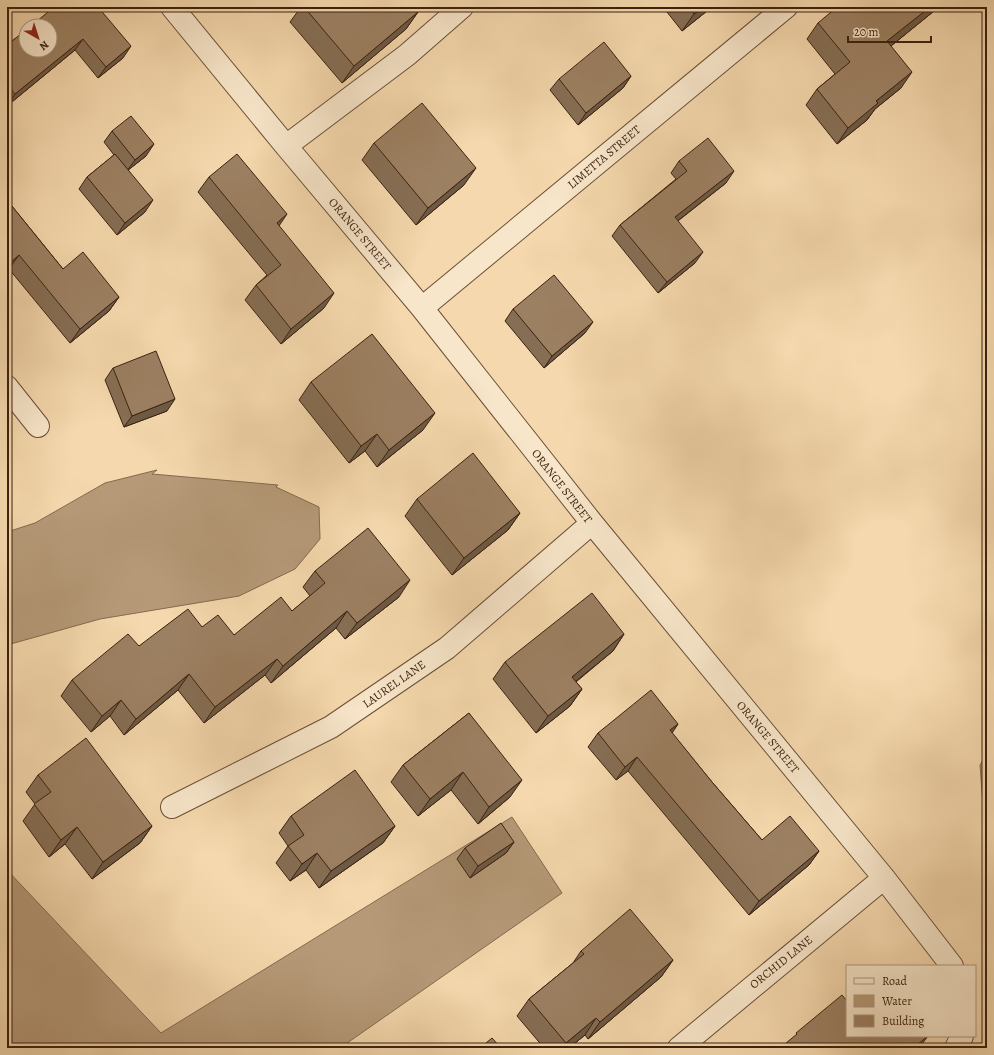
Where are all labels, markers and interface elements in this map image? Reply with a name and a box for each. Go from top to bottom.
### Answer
north arrow [18,18,58,58]
scale bar [848,18,931,44]
text: 20 m [854,24,878,40]
text: N [36,37,52,54]
street label: LIMETTA STREET [564,121,644,192]
street label: ORANGE STREET [325,194,395,274]
street label: ORANGE STREET [528,446,596,527]
street label: LAUREL LANE [359,656,429,712]
street label: ORANGE STREET [733,697,803,777]
street label: ORCHID LANE [746,932,816,992]
legend [846,965,976,1037]
text: Road [882,973,908,989]
text: Water [881,993,912,1009]
text: Building [882,1013,924,1029]

